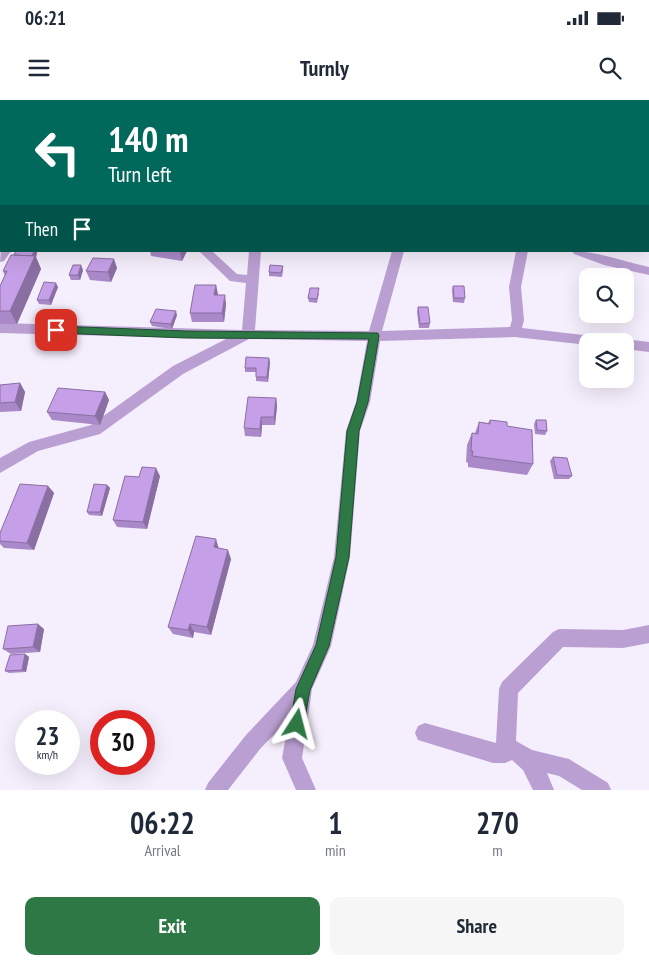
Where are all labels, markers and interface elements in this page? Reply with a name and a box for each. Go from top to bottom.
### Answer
text: 06:21 [25,6,66,30]
icon: menu [25,54,53,82]
text: Turnly [300,54,349,82]
icon: search [596,54,624,82]
text: 140 m [108,116,189,162]
icon: left [25,120,90,185]
text: Turn left [108,160,172,188]
icon: arrive [68,215,96,243]
text: Then [25,217,58,241]
map controls [579,268,634,388]
button: search [579,268,634,323]
pin [35,309,77,351]
icon: arrive [42,316,70,344]
button: layers [579,333,634,388]
position arrow [270,697,322,749]
speed limit sign: 30 [90,710,155,775]
text: 23 [36,720,59,752]
text: km/h [37,747,58,762]
text: 06:22 [130,803,195,842]
text: 1 [328,803,343,842]
text: 270 [476,803,519,842]
text: Arrival [144,840,181,860]
text: min [325,840,346,860]
text: m [492,840,503,860]
button: Exit [25,897,320,955]
button: Share [330,897,624,955]

